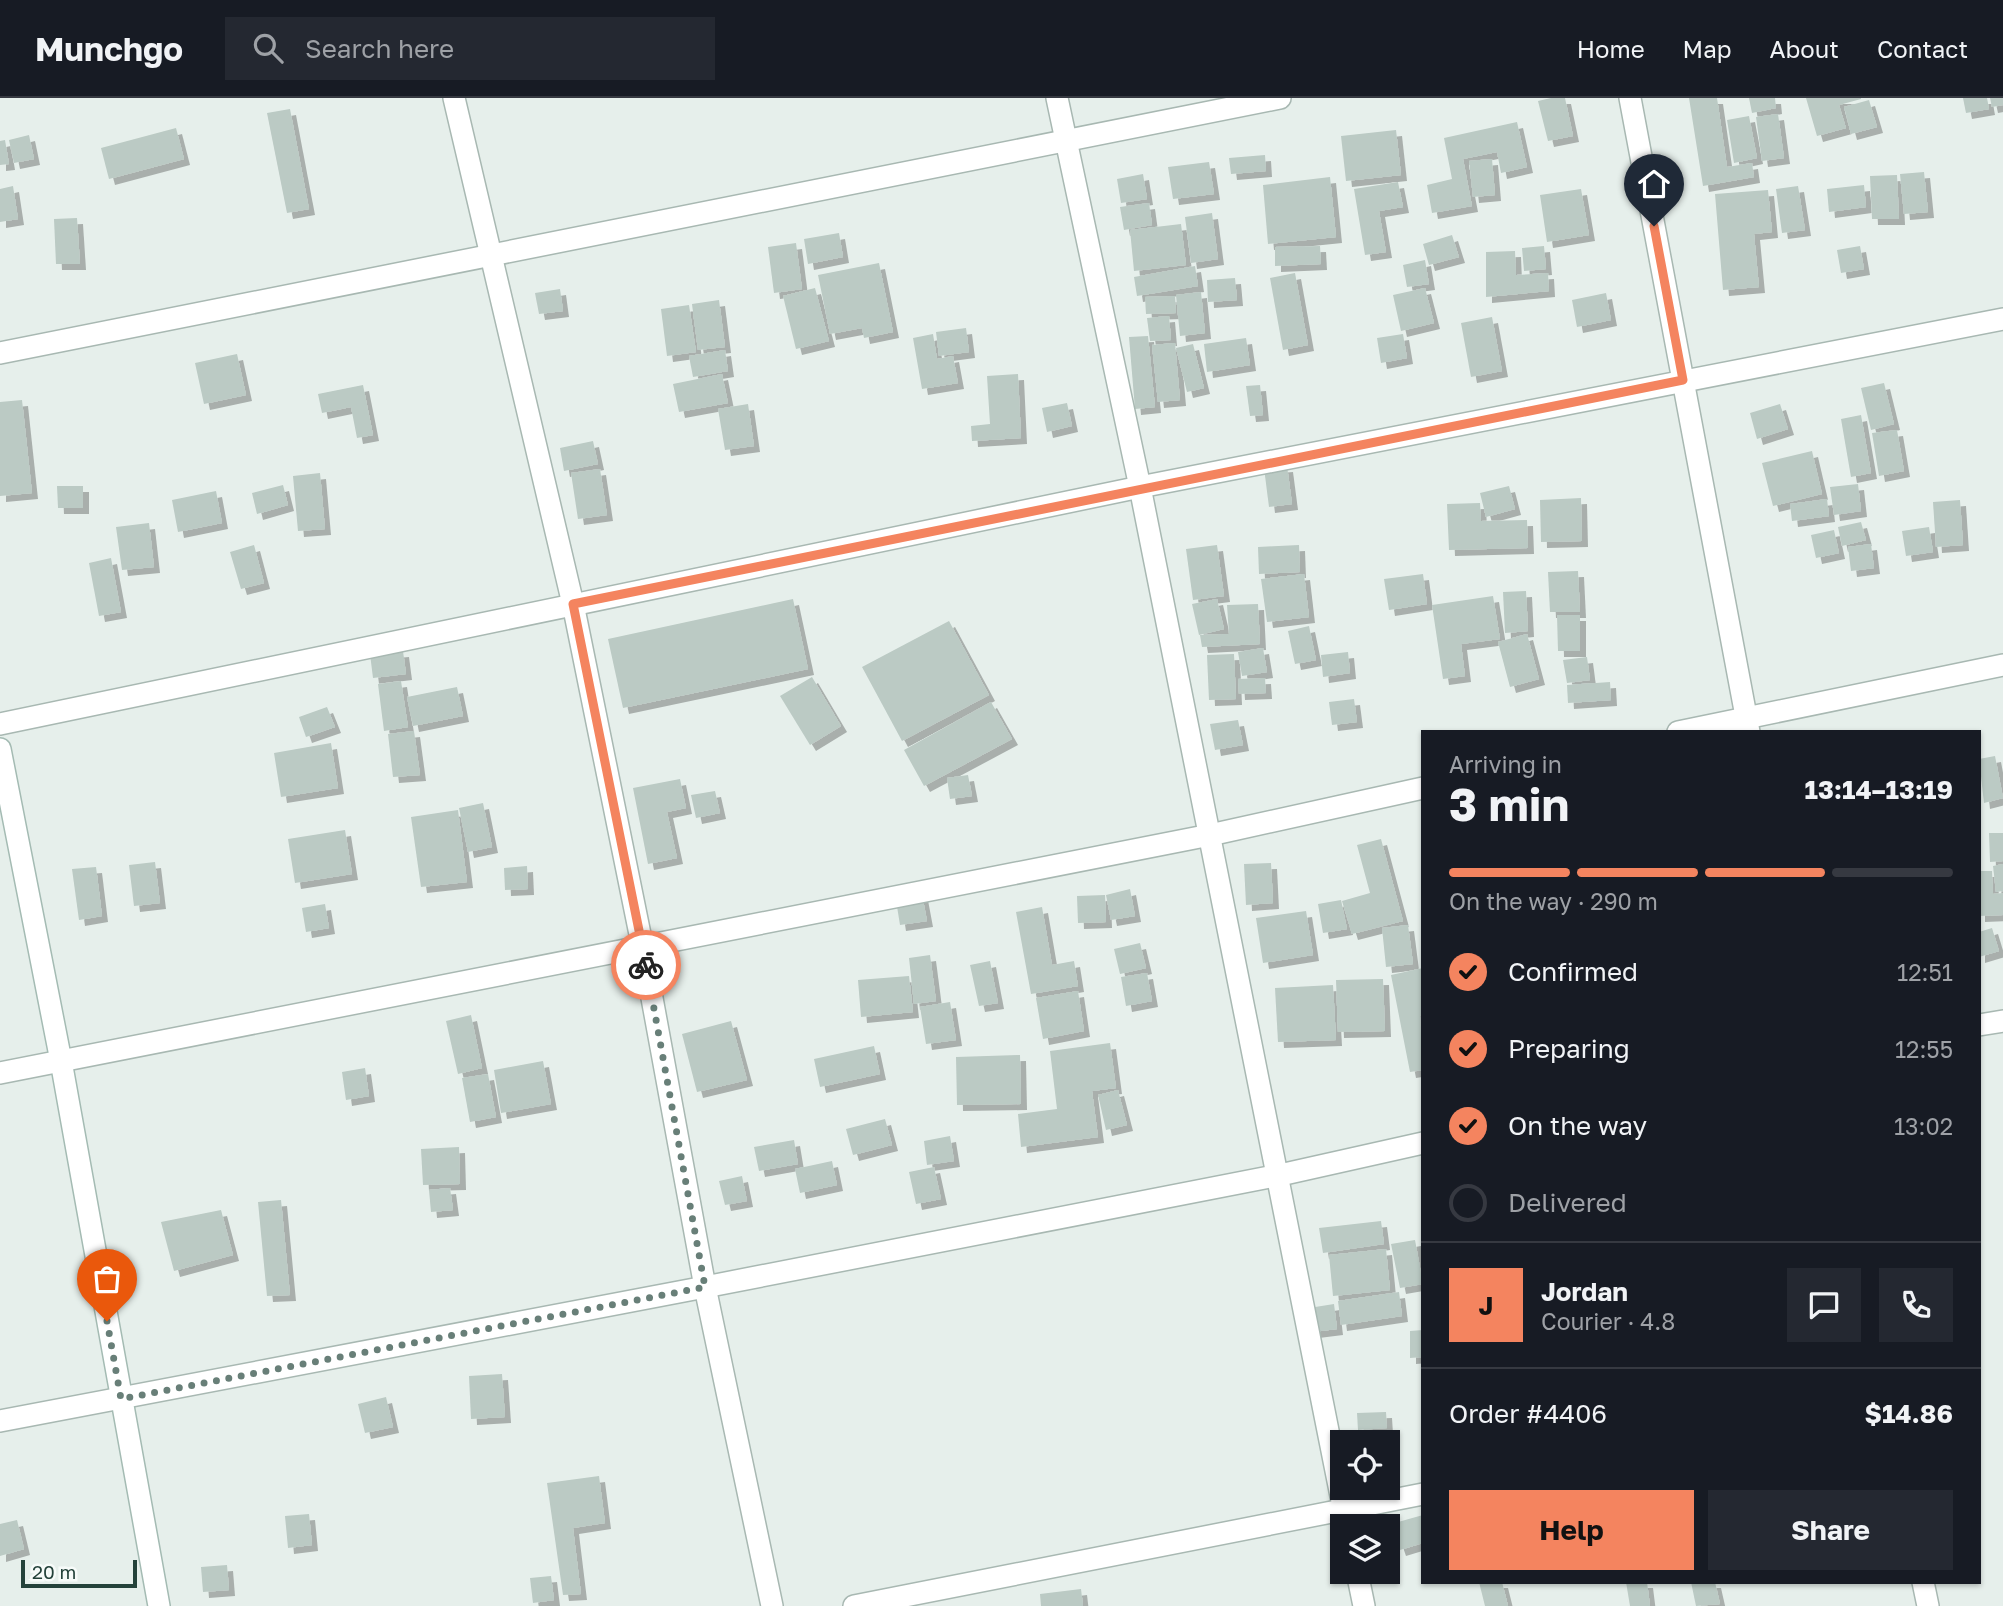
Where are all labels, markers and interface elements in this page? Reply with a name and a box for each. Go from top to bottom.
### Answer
search box [225,17,715,80]
text: Munchgo [35,29,183,68]
icon: search [249,29,287,67]
text: Search here [305,33,454,64]
text: Home [1577,34,1645,63]
text: Map [1683,34,1732,63]
text: About [1770,34,1839,63]
text: Contact [1877,34,1968,63]
pin [1624,154,1684,226]
icon: home [1635,165,1673,203]
text: Arriving in [1449,750,1562,778]
text: 13:14–13:19 [1805,774,1953,805]
text: 3 min [1449,776,1569,831]
text: On the way · 290 m [1449,887,1658,915]
courier [611,930,681,1000]
icon: bike [627,946,665,984]
icon: check [1449,953,1487,991]
text: Confirmed [1508,956,1638,987]
text: 12:51 [1897,958,1953,986]
icon: check [1449,1030,1487,1068]
text: Preparing [1508,1033,1630,1064]
text: 12:55 [1895,1035,1953,1063]
icon: check [1449,1107,1487,1145]
text: On the way [1508,1110,1647,1141]
text: 13:02 [1894,1112,1953,1140]
text: Delivered [1508,1187,1627,1218]
pin [77,1249,137,1321]
icon: bag [88,1260,126,1298]
button: chat [1787,1268,1861,1342]
button: phone [1879,1268,1953,1342]
text: Jordan [1541,1276,1628,1307]
text: J [1479,1290,1493,1321]
text: Courier · 4.8 [1541,1307,1675,1335]
text: Order #4406 [1449,1398,1607,1429]
text: $14.86 [1864,1398,1953,1429]
map controls [1330,1430,1400,1584]
button: locate [1330,1430,1400,1500]
button: Help [1449,1490,1694,1570]
button: Share [1708,1490,1953,1570]
button: layers [1330,1514,1400,1584]
scale bar [21,1557,136,1589]
text: 20 m [32,1560,76,1583]

